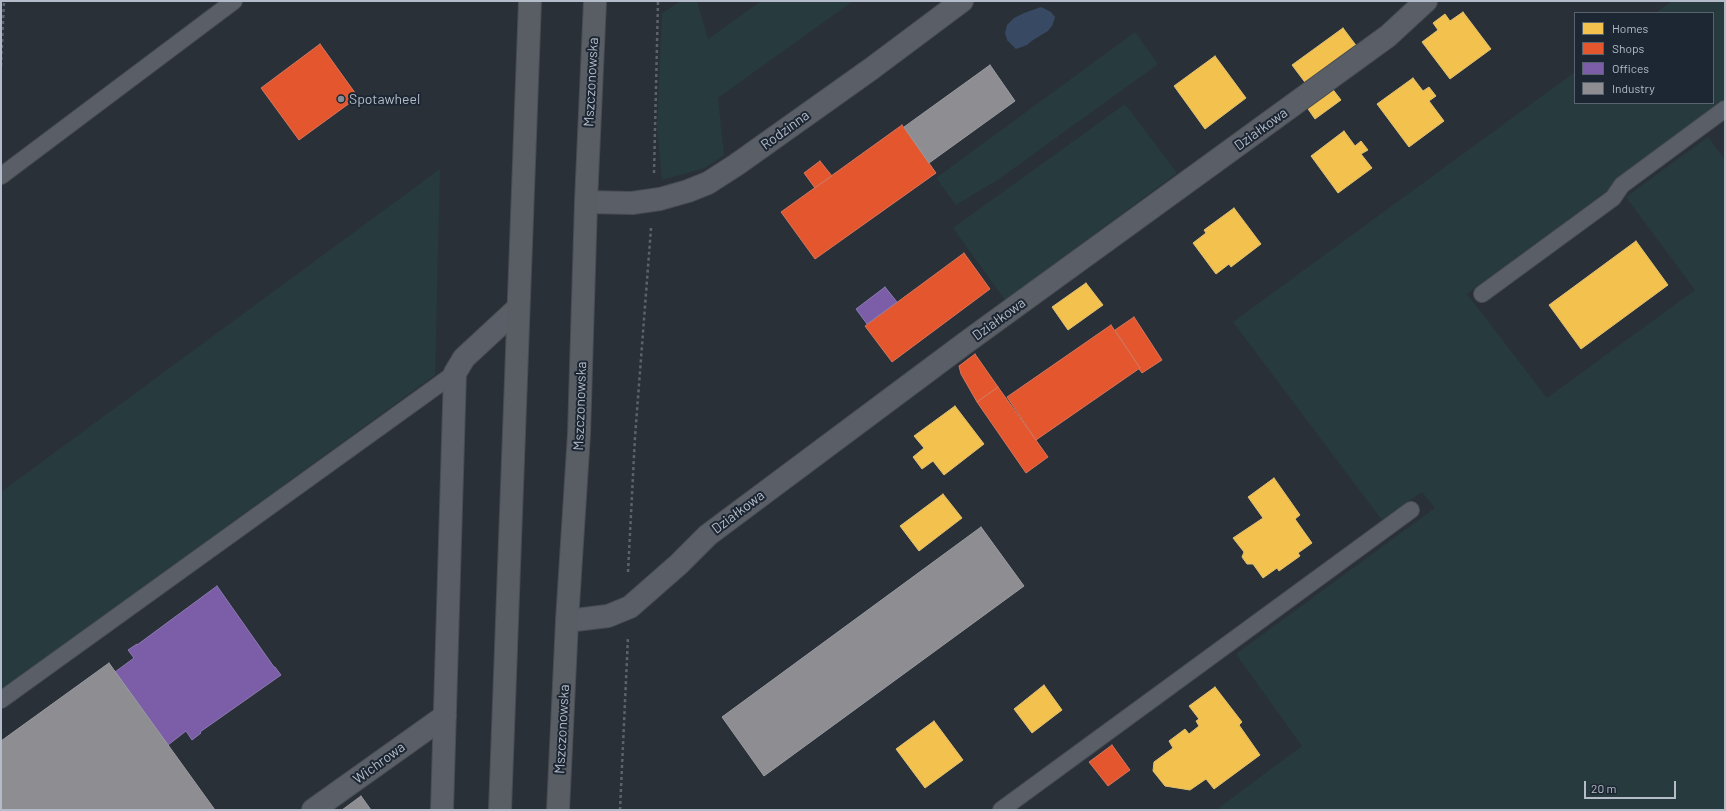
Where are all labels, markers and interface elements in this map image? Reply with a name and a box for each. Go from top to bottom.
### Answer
legend [1574,12,1714,104]
text: Homes [1612,21,1648,35]
street label: Mszczonowska [580,37,602,127]
text: Shops [1612,41,1644,55]
text: Offices [1612,61,1649,75]
text: Industry [1612,81,1655,95]
place label: Spotawheel [349,91,420,107]
marker: Spotawheel [336,94,346,104]
street label: Działkowa [1231,104,1291,154]
street label: Rodzinna [757,107,813,153]
street label: Działkowa [969,294,1029,344]
street label: Mszczonowska [570,361,590,451]
street label: Działkowa [708,487,768,537]
street label: Mszczonowska [551,684,573,774]
street label: Wichrowa [350,739,408,787]
scale bar [1586,773,1678,799]
text: 20 m [1591,781,1617,795]

